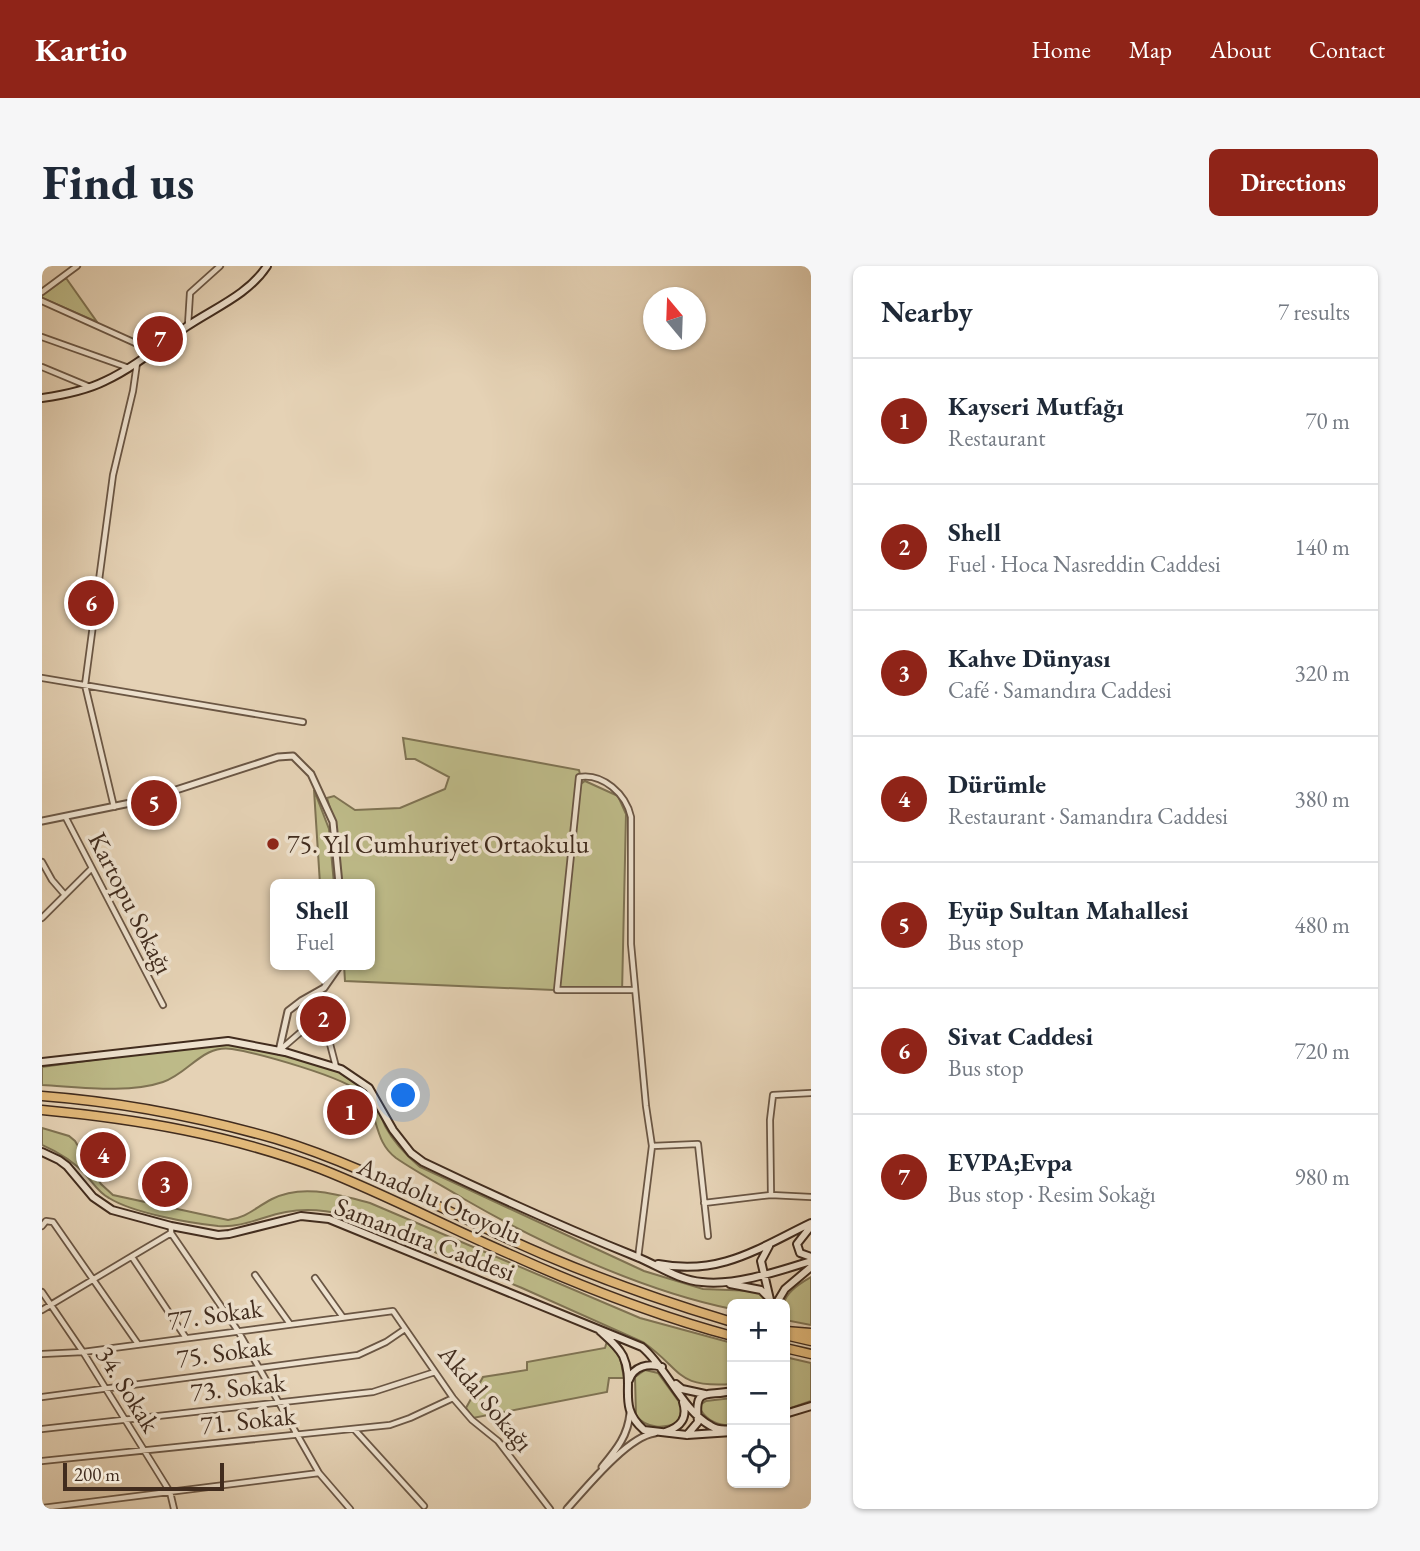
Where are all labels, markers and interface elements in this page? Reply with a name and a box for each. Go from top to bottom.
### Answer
text: Kartio [35,28,127,71]
text: Home [1031,34,1091,65]
text: Map [1129,34,1172,65]
text: About [1210,34,1271,65]
text: Contact [1309,34,1385,65]
button: Directions [1209,149,1378,216]
text: Find us [42,150,194,214]
north arrow [643,287,706,350]
text: Nearby [881,292,973,331]
text: 7 results [1278,297,1350,327]
pin: 7 [137,313,183,365]
text: Kayseri Mutfağı [948,389,1124,423]
text: 1 [898,406,910,436]
text: 70 m [1305,406,1350,436]
text: Restaurant [948,423,1046,453]
text: Shell [948,515,1001,549]
text: 2 [898,532,910,562]
text: 140 m [1294,532,1350,562]
text: Fuel · Hoca Nasreddin Caddesi [948,549,1221,579]
pin: 6 [68,577,114,629]
text: Kahve Dünyası [948,641,1111,675]
text: 3 [898,658,910,688]
text: 320 m [1294,658,1350,688]
text: Café · Samandıra Caddesi [948,675,1172,705]
text: Dürümle [948,767,1046,801]
pin: 5 [131,777,177,829]
text: 4 [898,784,910,814]
text: 380 m [1294,784,1350,814]
text: Restaurant · Samandıra Caddesi [948,801,1228,831]
street label: Kartopu Sokağı [81,826,181,980]
place label: 75. Yıl Cumhuriyet Ortaokulu [287,827,589,861]
marker: 75. Yıl Cumhuriyet Ortaokulu [265,836,281,852]
popup [270,879,375,970]
text: Shell [296,893,349,927]
text: Eyüp Sultan Mahallesi [948,893,1189,927]
text: 5 [898,910,910,940]
text: 480 m [1294,910,1350,940]
text: Fuel [296,927,334,957]
text: Bus stop [948,927,1024,957]
pin: 2 [300,993,346,1045]
text: Sivat Caddesi [948,1019,1093,1053]
text: 6 [898,1036,910,1066]
text: 720 m [1294,1036,1350,1066]
text: Bus stop [948,1053,1024,1083]
your location [386,1078,420,1112]
pin: 1 [327,1086,373,1138]
pin: 4 [80,1129,126,1181]
text: EVPA;Evpa [948,1145,1072,1179]
street label: Anadolu Otoyolu [352,1148,528,1251]
pin: 3 [142,1158,188,1210]
text: 7 [898,1162,910,1192]
text: 980 m [1294,1162,1350,1192]
text: Bus stop · Resim Sokağı [948,1179,1156,1209]
street label: Samandıra Caddesi [330,1189,520,1289]
street label: 77. Sokak [165,1290,265,1337]
map controls [727,1299,790,1488]
button: + [727,1299,790,1362]
street label: 75. Sokak [174,1328,274,1375]
street label: Akdal Sokağı [431,1337,541,1459]
street label: 34. Sokak [88,1340,168,1439]
button: − [727,1362,790,1425]
street label: 73. Sokak [189,1365,288,1409]
street label: 71. Sokak [199,1398,298,1442]
button: locate [727,1425,790,1488]
scale bar [63,1460,224,1492]
text: 200 m [74,1462,120,1487]

